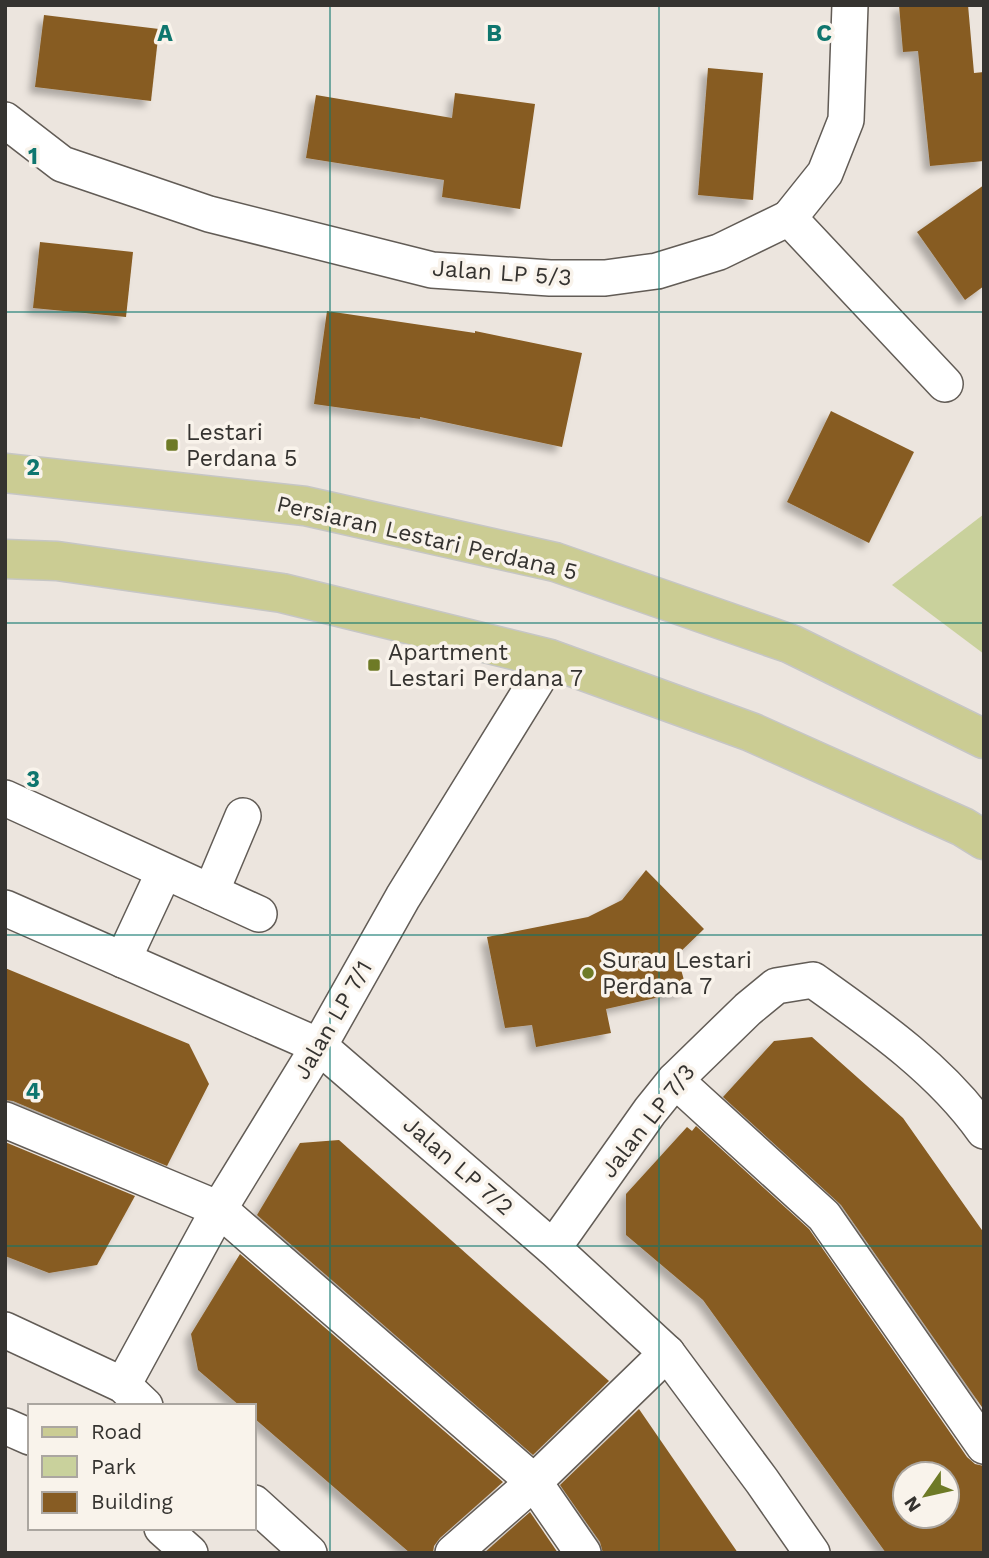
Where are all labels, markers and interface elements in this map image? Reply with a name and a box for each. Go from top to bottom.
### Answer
text: A [157,20,173,47]
text: B [486,20,502,47]
text: C [816,20,832,47]
text: 1 [28,143,38,170]
street label: Jalan LP 5/3 [431,255,573,291]
place label: Lestari Perdana 5 [186,419,298,472]
marker: Lestari Perdana 5 [164,437,180,453]
text: 2 [26,454,40,481]
street label: Persiaran Lestari Perdana 5 [274,490,580,586]
place label: Apartment Lestari Perdana 7 [388,639,583,692]
marker: Apartment Lestari Perdana 7 [366,657,382,673]
text: 3 [26,766,40,793]
place label: Surau Lestari Perdana 7 [602,947,752,1000]
street label: Jalan LP 7/1 [288,956,378,1084]
marker: Surau Lestari Perdana 7 [580,965,596,981]
street label: Jalan LP 7/3 [595,1059,701,1183]
text: 4 [26,1078,41,1105]
street label: Jalan LP 7/2 [397,1111,519,1221]
legend [28,1404,256,1530]
text: Road [91,1419,142,1444]
text: Park [91,1454,136,1479]
north arrow [891,1460,961,1530]
text: Building [91,1489,173,1514]
text: N [899,1492,926,1516]

